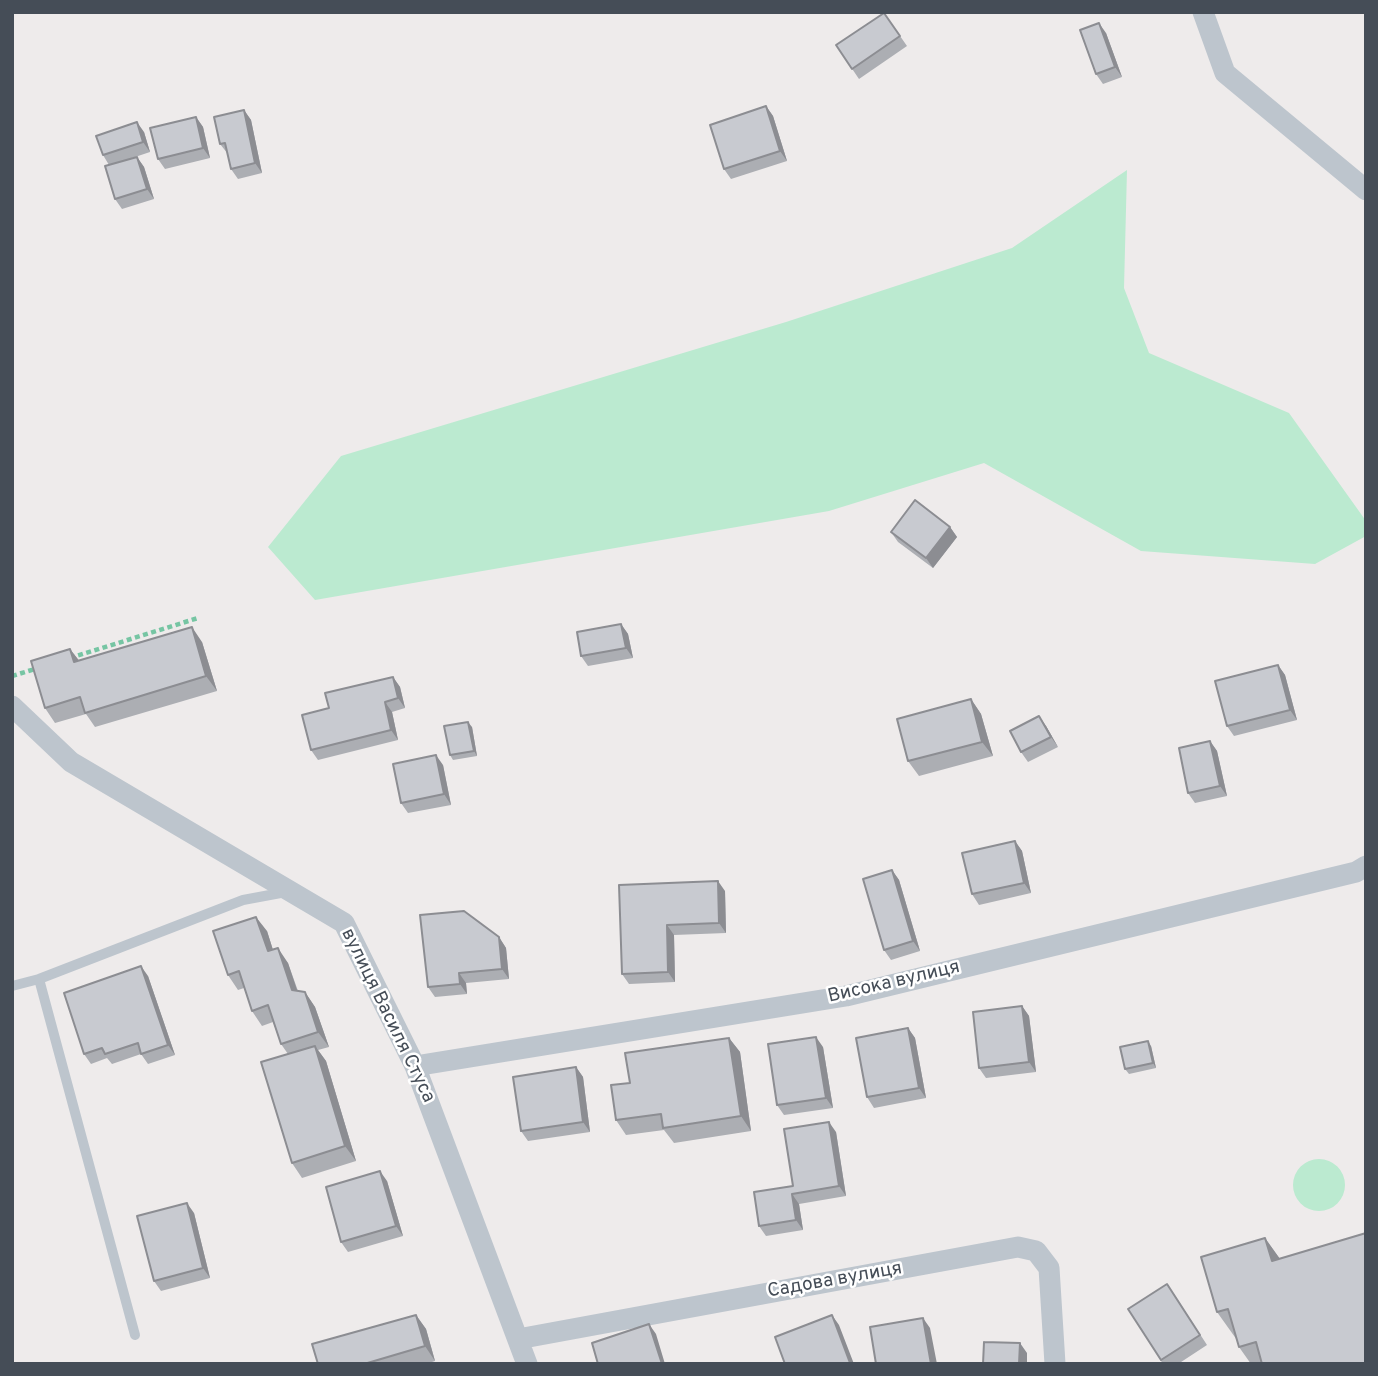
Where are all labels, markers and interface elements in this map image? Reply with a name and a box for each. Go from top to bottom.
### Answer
street label: вулиця Василя Стуса [335,925,439,1107]
street label: Висока вулиця [826,957,962,1009]
street label: Садова вулиця [766,1258,904,1304]

